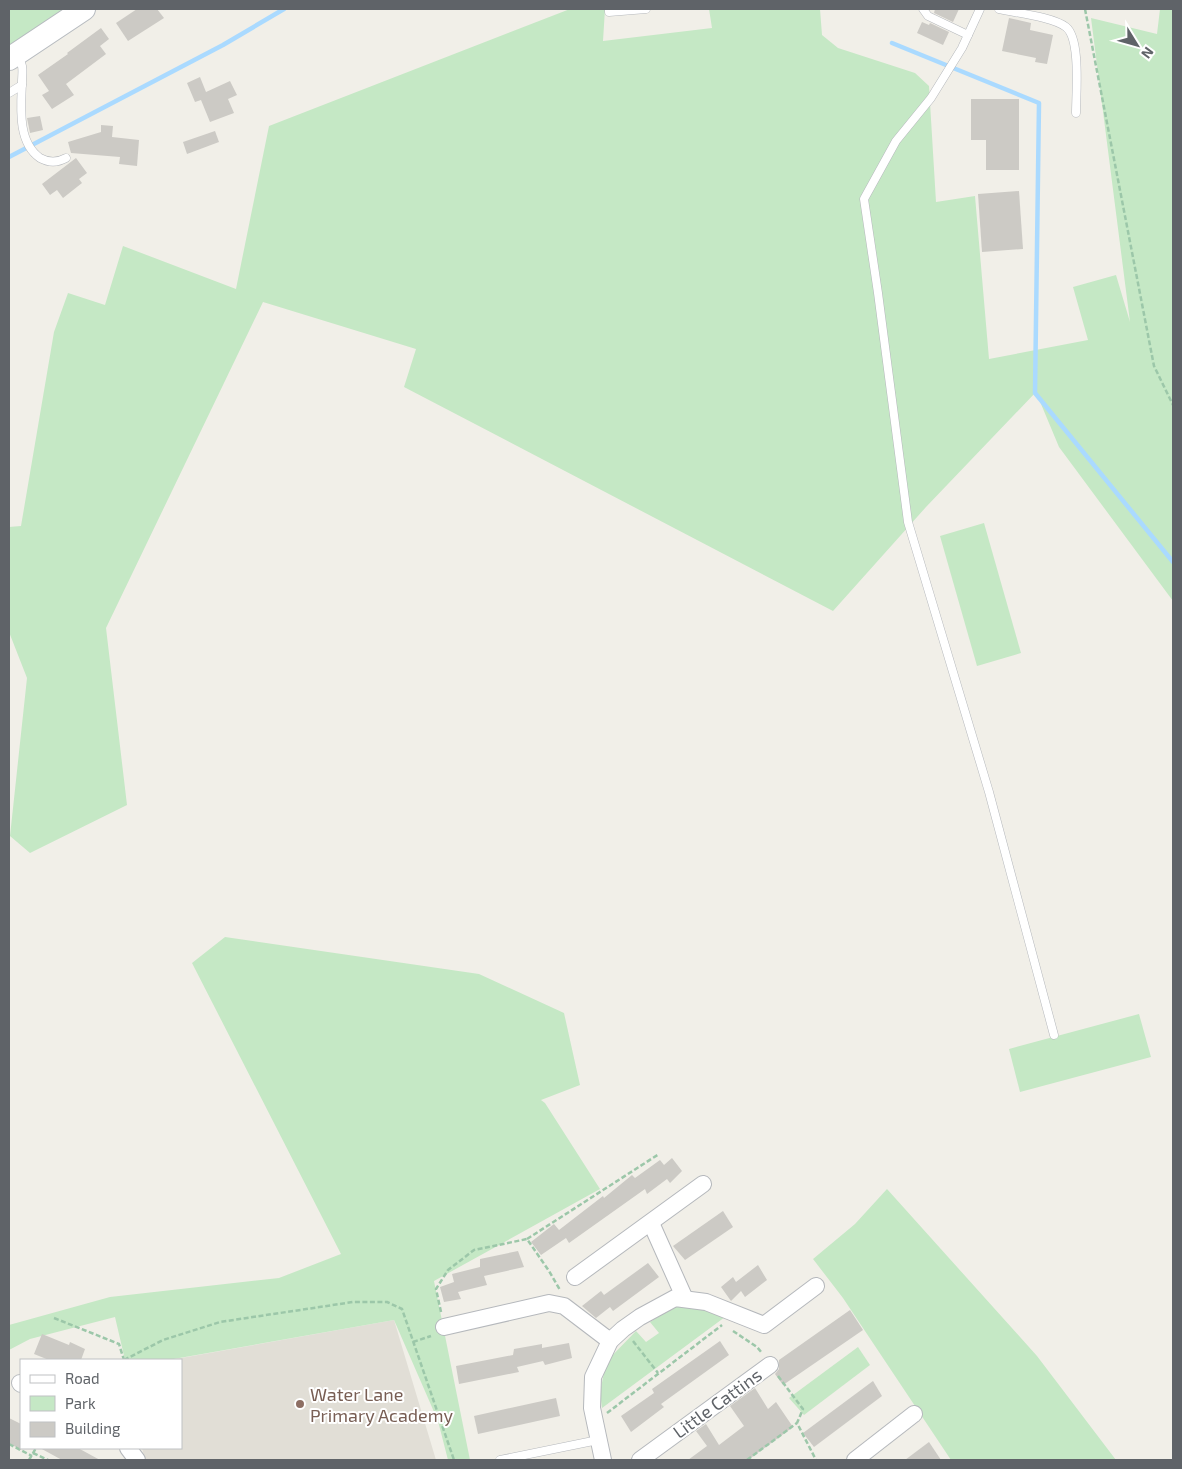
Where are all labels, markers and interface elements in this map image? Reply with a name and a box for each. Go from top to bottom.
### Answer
north arrow [1112,20,1162,70]
text: N [1138,44,1158,62]
legend [20,1359,182,1449]
street label: Little Cattins [668,1363,766,1443]
text: Road [65,1369,100,1387]
place label: Water Lane Primary Academy [310,1383,454,1426]
text: Park [65,1394,96,1412]
marker: Water Lane Primary Academy [294,1398,306,1410]
text: Building [65,1419,121,1437]

